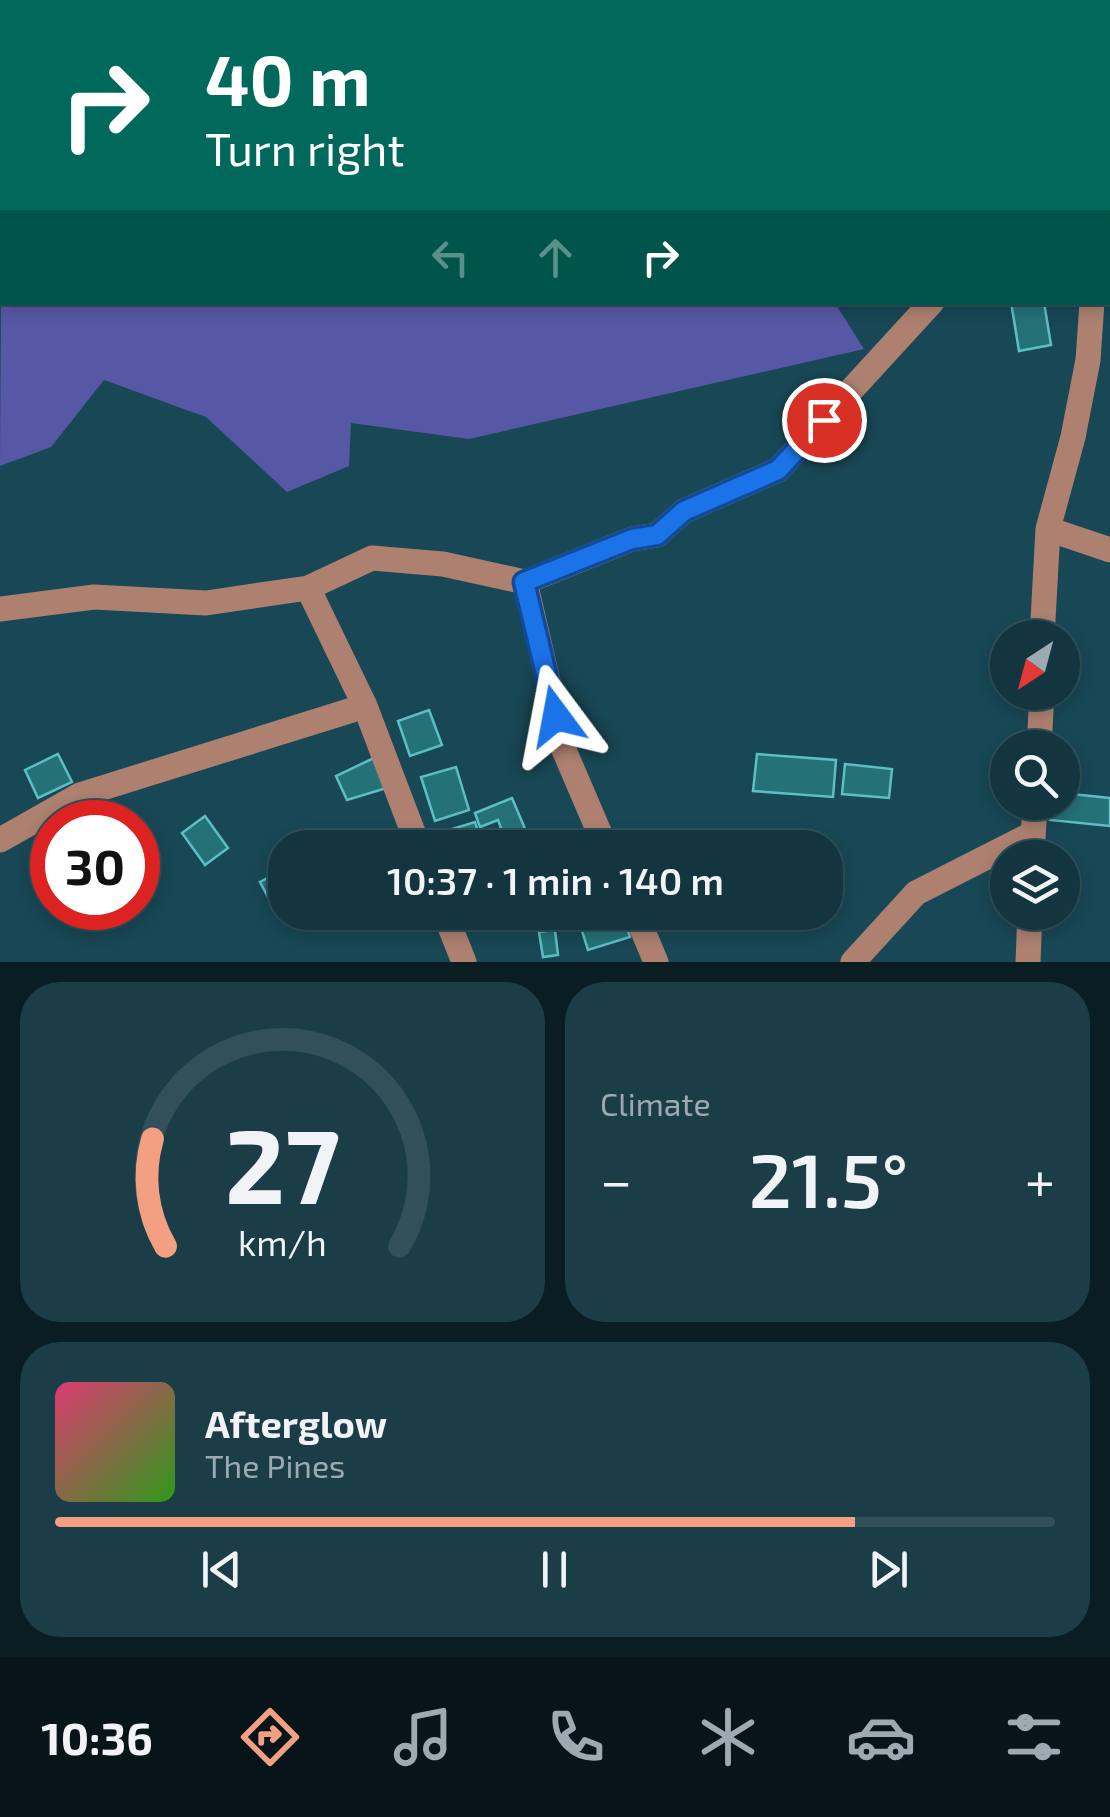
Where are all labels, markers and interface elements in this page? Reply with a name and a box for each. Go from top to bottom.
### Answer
text: 40 m [205,36,371,120]
icon: right [40,40,170,170]
text: Turn right [205,121,405,175]
icon: left [423,230,478,285]
icon: ahead [528,230,583,285]
icon: right [633,230,688,285]
pin [782,378,867,463]
icon: arrive [797,393,852,448]
north arrow [990,620,1080,710]
map controls [990,620,1080,930]
position arrow [504,664,608,768]
button: search [990,730,1080,820]
speed limit sign: 30 [30,800,160,930]
button: layers [990,840,1080,930]
text: 10:37 · 1 min · 140 m [387,857,724,903]
text: Climate [600,1084,711,1122]
text: 27 [225,1100,340,1225]
text: 21.5° [749,1133,908,1223]
text: − [600,1146,632,1212]
text: + [1025,1146,1055,1212]
text: km/h [238,1220,327,1263]
text: Afterglow [205,1400,387,1446]
text: The Pines [205,1446,345,1484]
icon: previous [194,1542,249,1597]
icon: pause [527,1542,582,1597]
icon: next [861,1542,916,1597]
icon: directions [235,1702,305,1772]
icon: music [388,1702,458,1772]
icon: phone [541,1702,611,1772]
icon: climate [693,1702,763,1772]
icon: car [846,1702,916,1772]
icon: filters [999,1702,1069,1772]
text: 10:36 [41,1710,153,1764]

